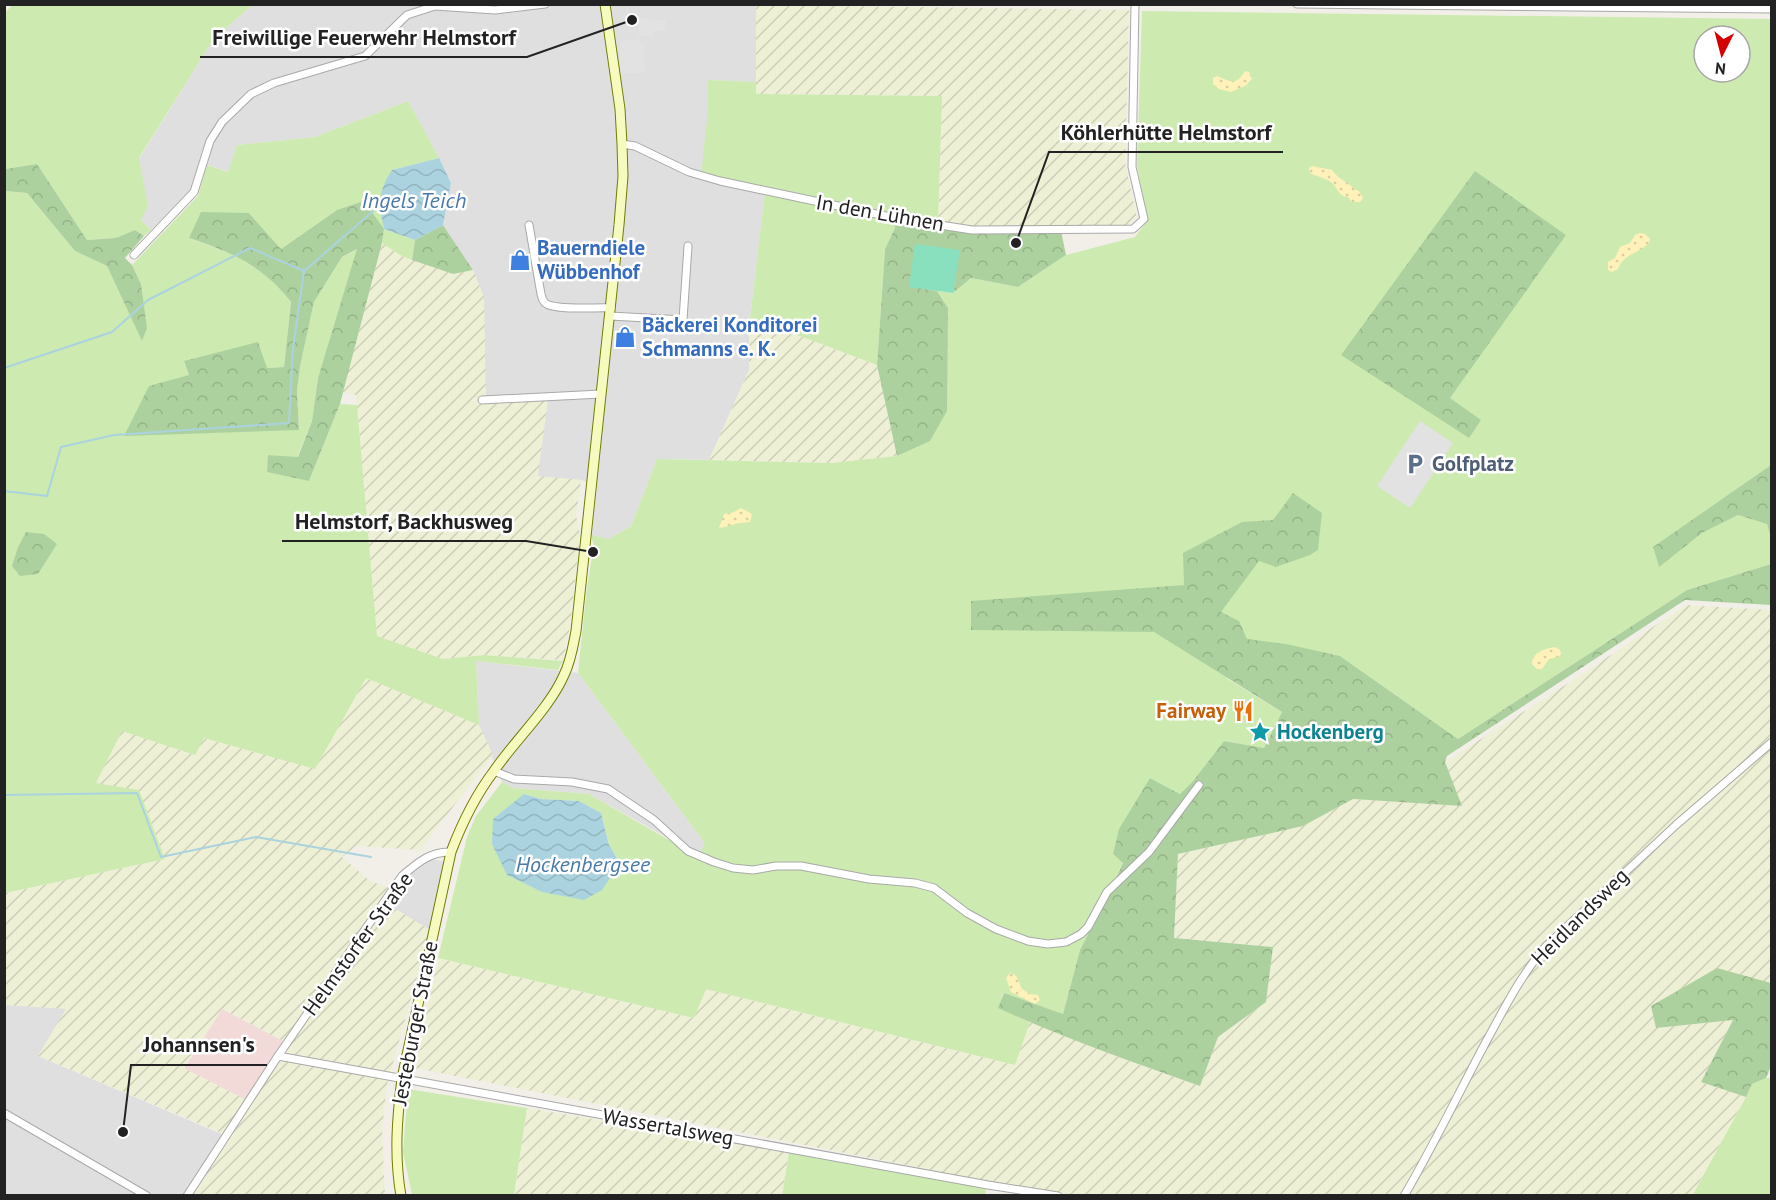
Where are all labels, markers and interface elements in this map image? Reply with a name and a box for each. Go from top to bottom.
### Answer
callout: Freiwillige Feuerwehr Helmstorf [200,17,527,57]
text: Freiwillige Feuerwehr Helmstorf [212,23,518,51]
north arrow [1692,24,1752,84]
text: N [1714,58,1727,79]
callout: Köhlerhütte Helmstorf [1049,112,1283,152]
text: Köhlerhütte Helmstorf [1061,118,1273,146]
water label: Ingels Teich [362,186,466,214]
street label: In den Lühnen [814,188,946,237]
place label: Bauerndiele Wübbenhof [537,234,645,285]
shop icon: Bauerndiele Wübbenhof [508,248,532,272]
place label: Bäckerei Konditorei Schmanns e. K. [642,311,818,362]
shop icon: Bäckerei Konditorei Schmanns e. K. [613,325,637,349]
place label: Golfplatz [1432,450,1514,477]
parking icon: Golfplatz [1403,452,1427,476]
callout: Helmstorf, Backhusweg [282,501,526,541]
text: Helmstorf, Backhusweg [295,507,513,535]
place label: Fairway [1156,697,1227,724]
restaurant icon: Fairway [1231,699,1255,723]
place label: Hockenberg [1277,718,1384,745]
place icon: Hockenberg [1248,720,1272,744]
water label: Hockenbergsee [516,850,651,878]
street label: Heidlandsweg [1525,862,1634,971]
street label: Helmstorfer Straße [296,867,419,1021]
street label: Jesteburger Straße [385,939,444,1108]
callout: Johannsen's [131,1025,267,1065]
text: Johannsen's [142,1030,255,1058]
street label: Wassertalsweg [600,1102,736,1151]

